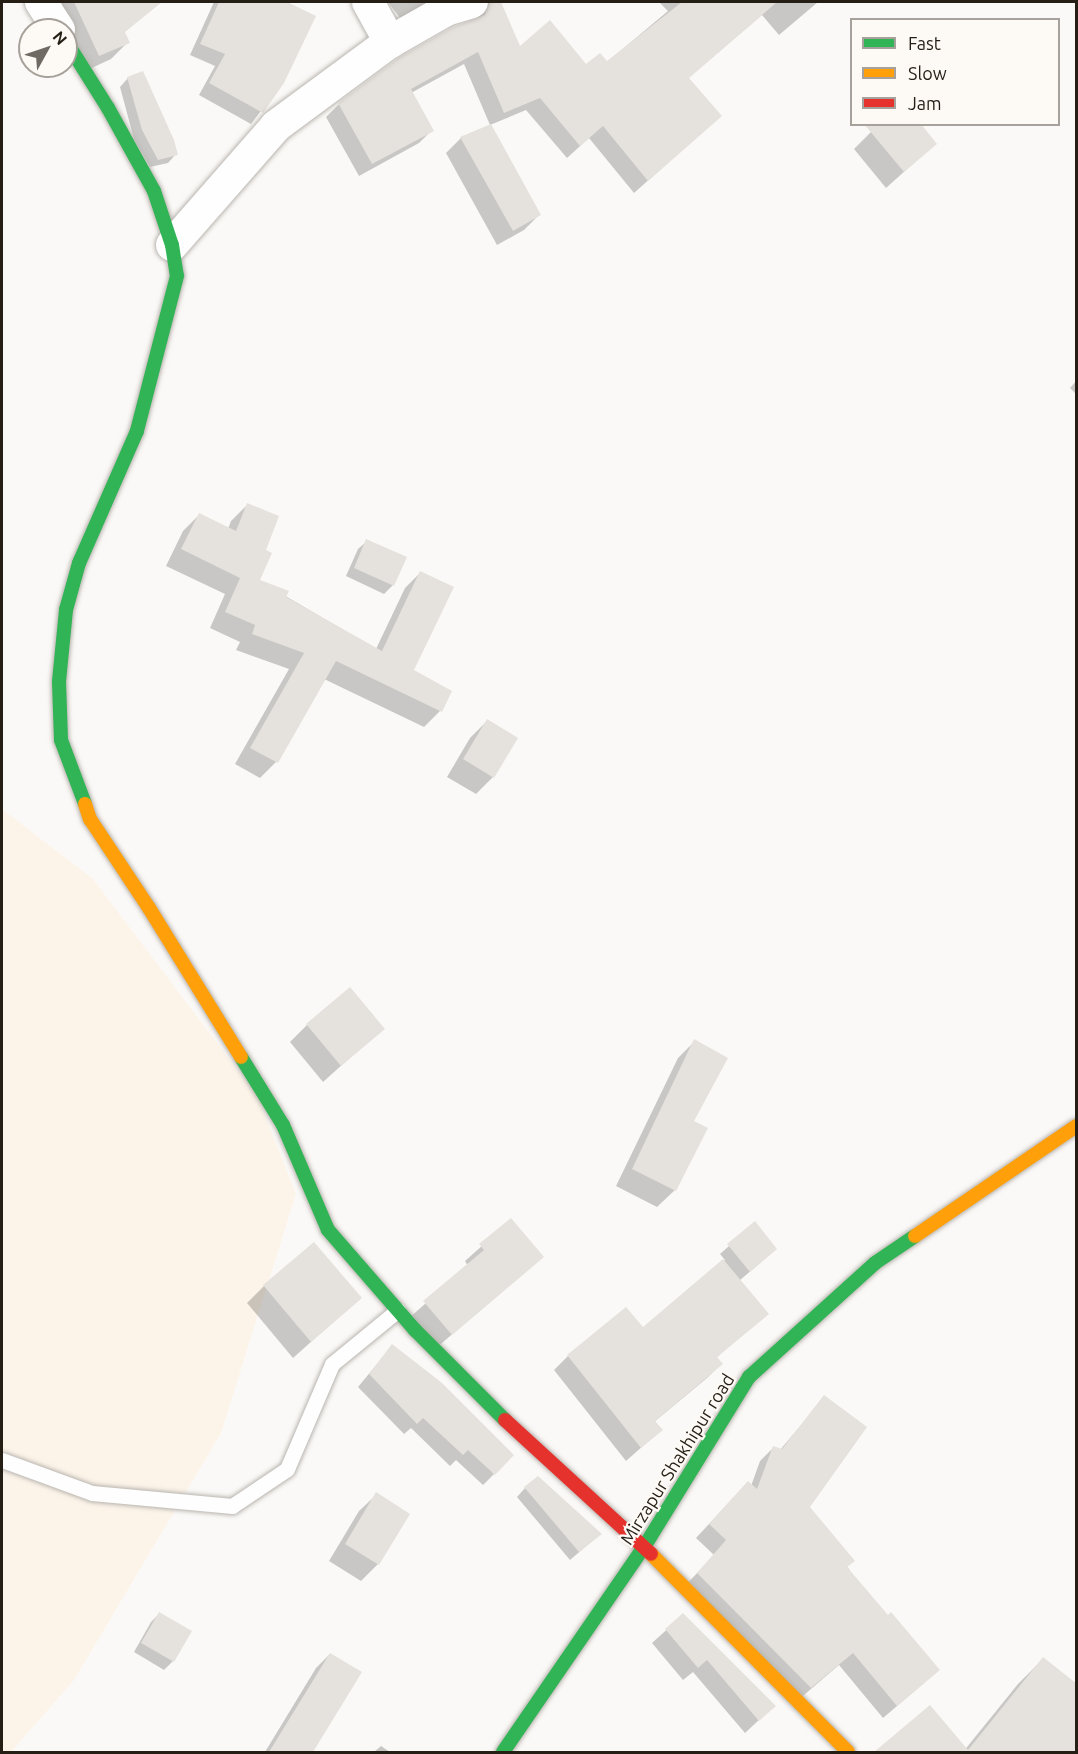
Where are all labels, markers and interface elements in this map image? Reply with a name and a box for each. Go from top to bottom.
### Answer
north arrow [18,18,78,78]
legend [850,18,1060,126]
text: N [50,27,71,48]
text: Fast [908,33,941,53]
text: Slow [908,63,947,83]
text: Jam [908,93,942,113]
street label: Mirzapur Shakhipur road [615,1369,739,1549]

